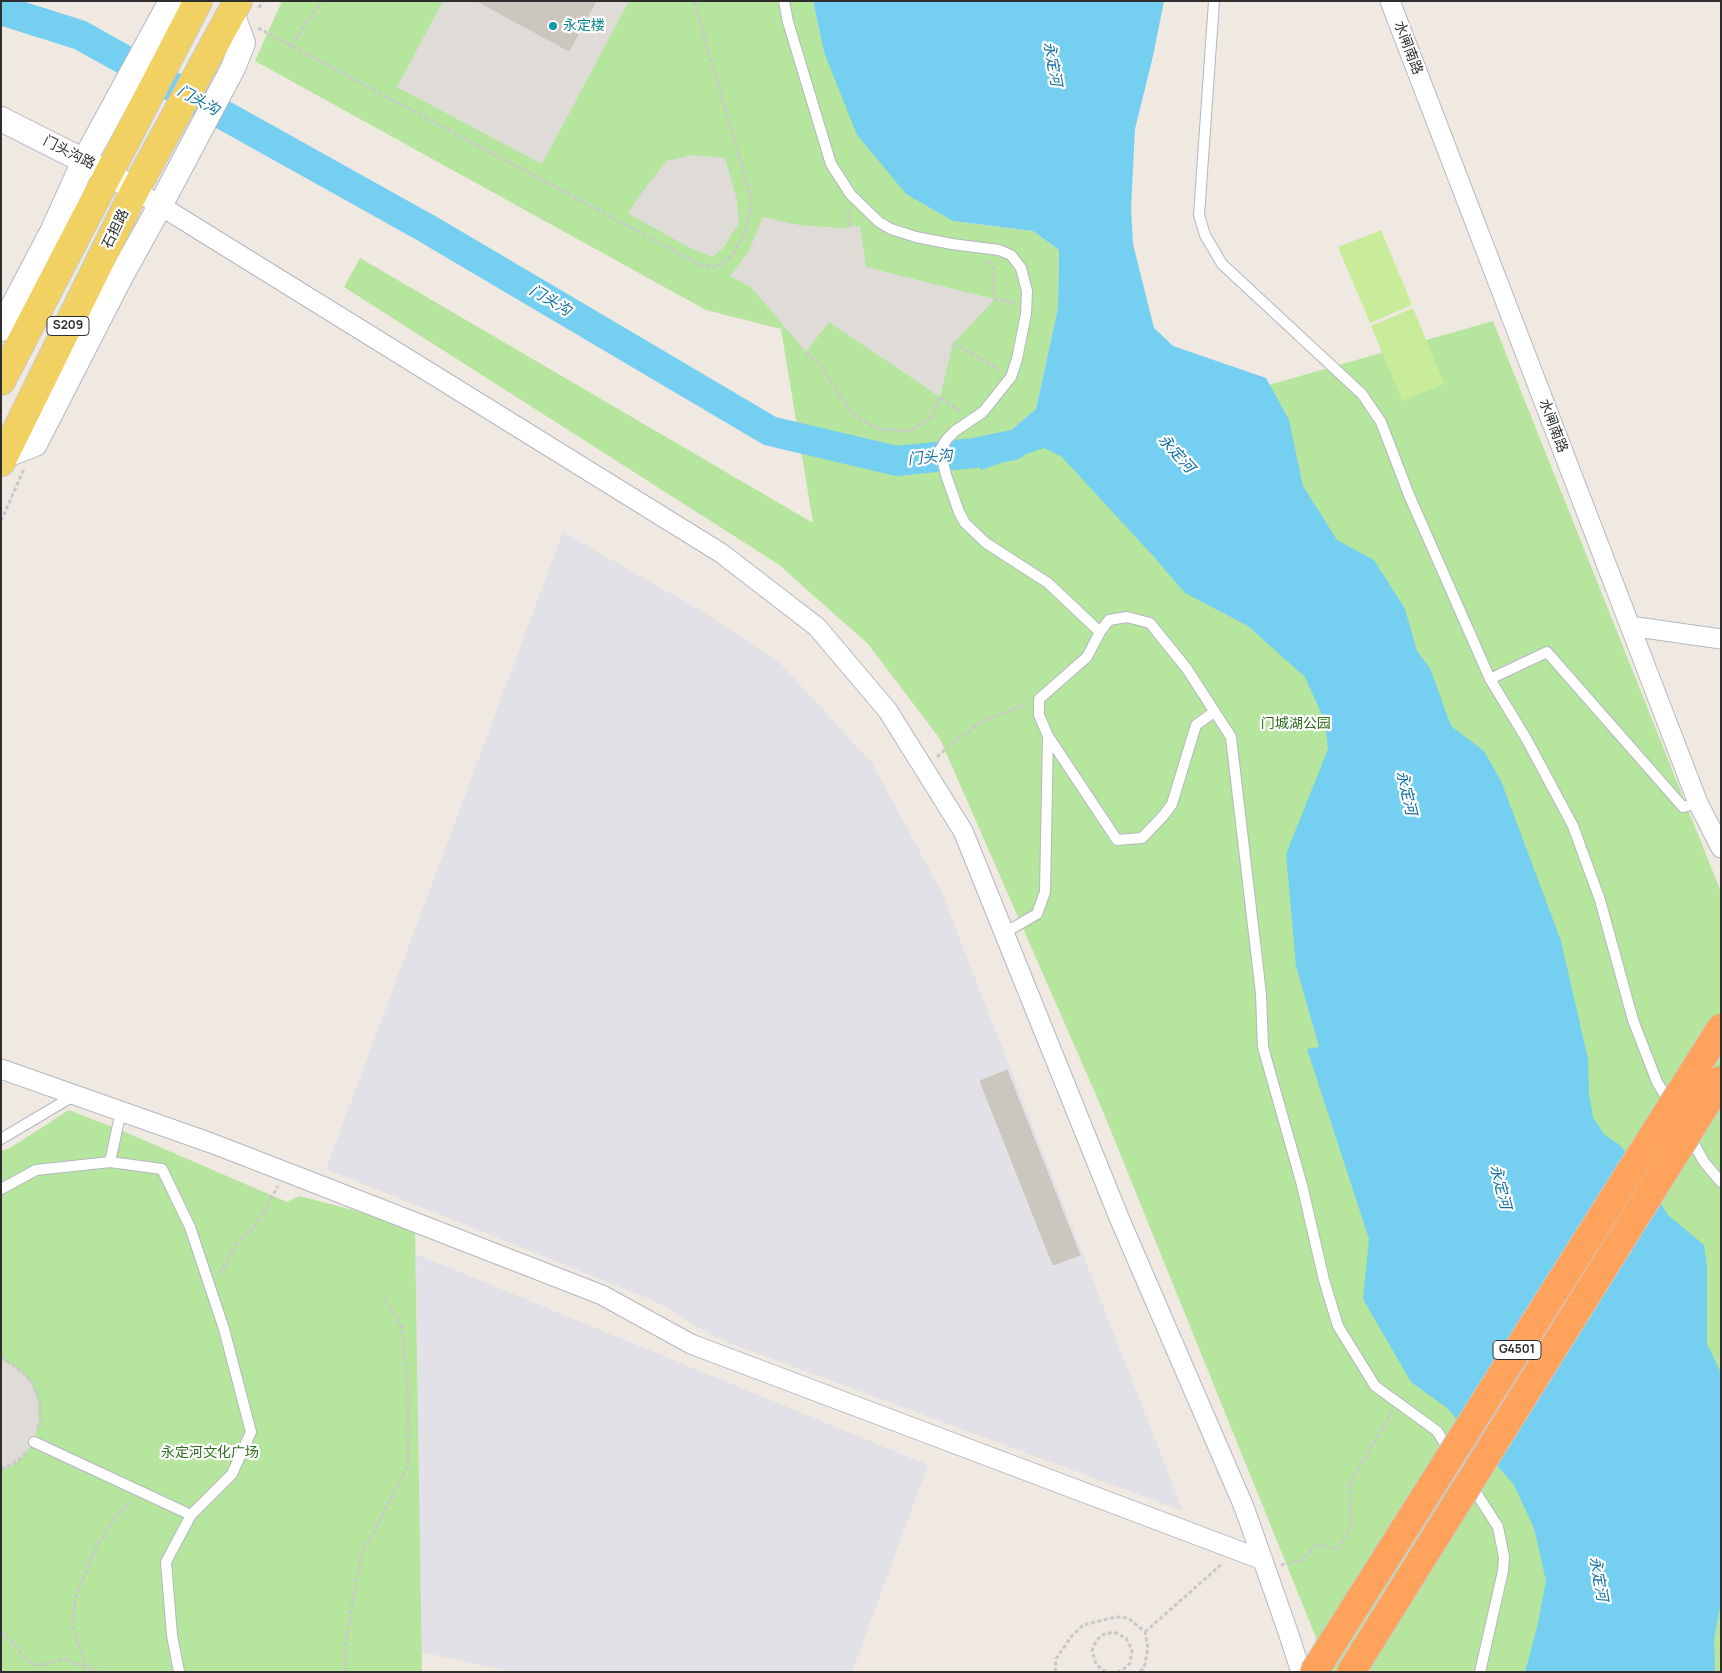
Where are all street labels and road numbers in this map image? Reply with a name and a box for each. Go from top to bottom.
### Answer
street label: 水闸南路 [1390,19,1426,77]
street label: 门头沟路 [40,133,98,173]
street label: 石担路 [99,206,133,252]
road number: S209 [47,316,89,336]
street label: 水闸南路 [1535,397,1571,455]
road number: G4501 [1493,1340,1541,1360]

